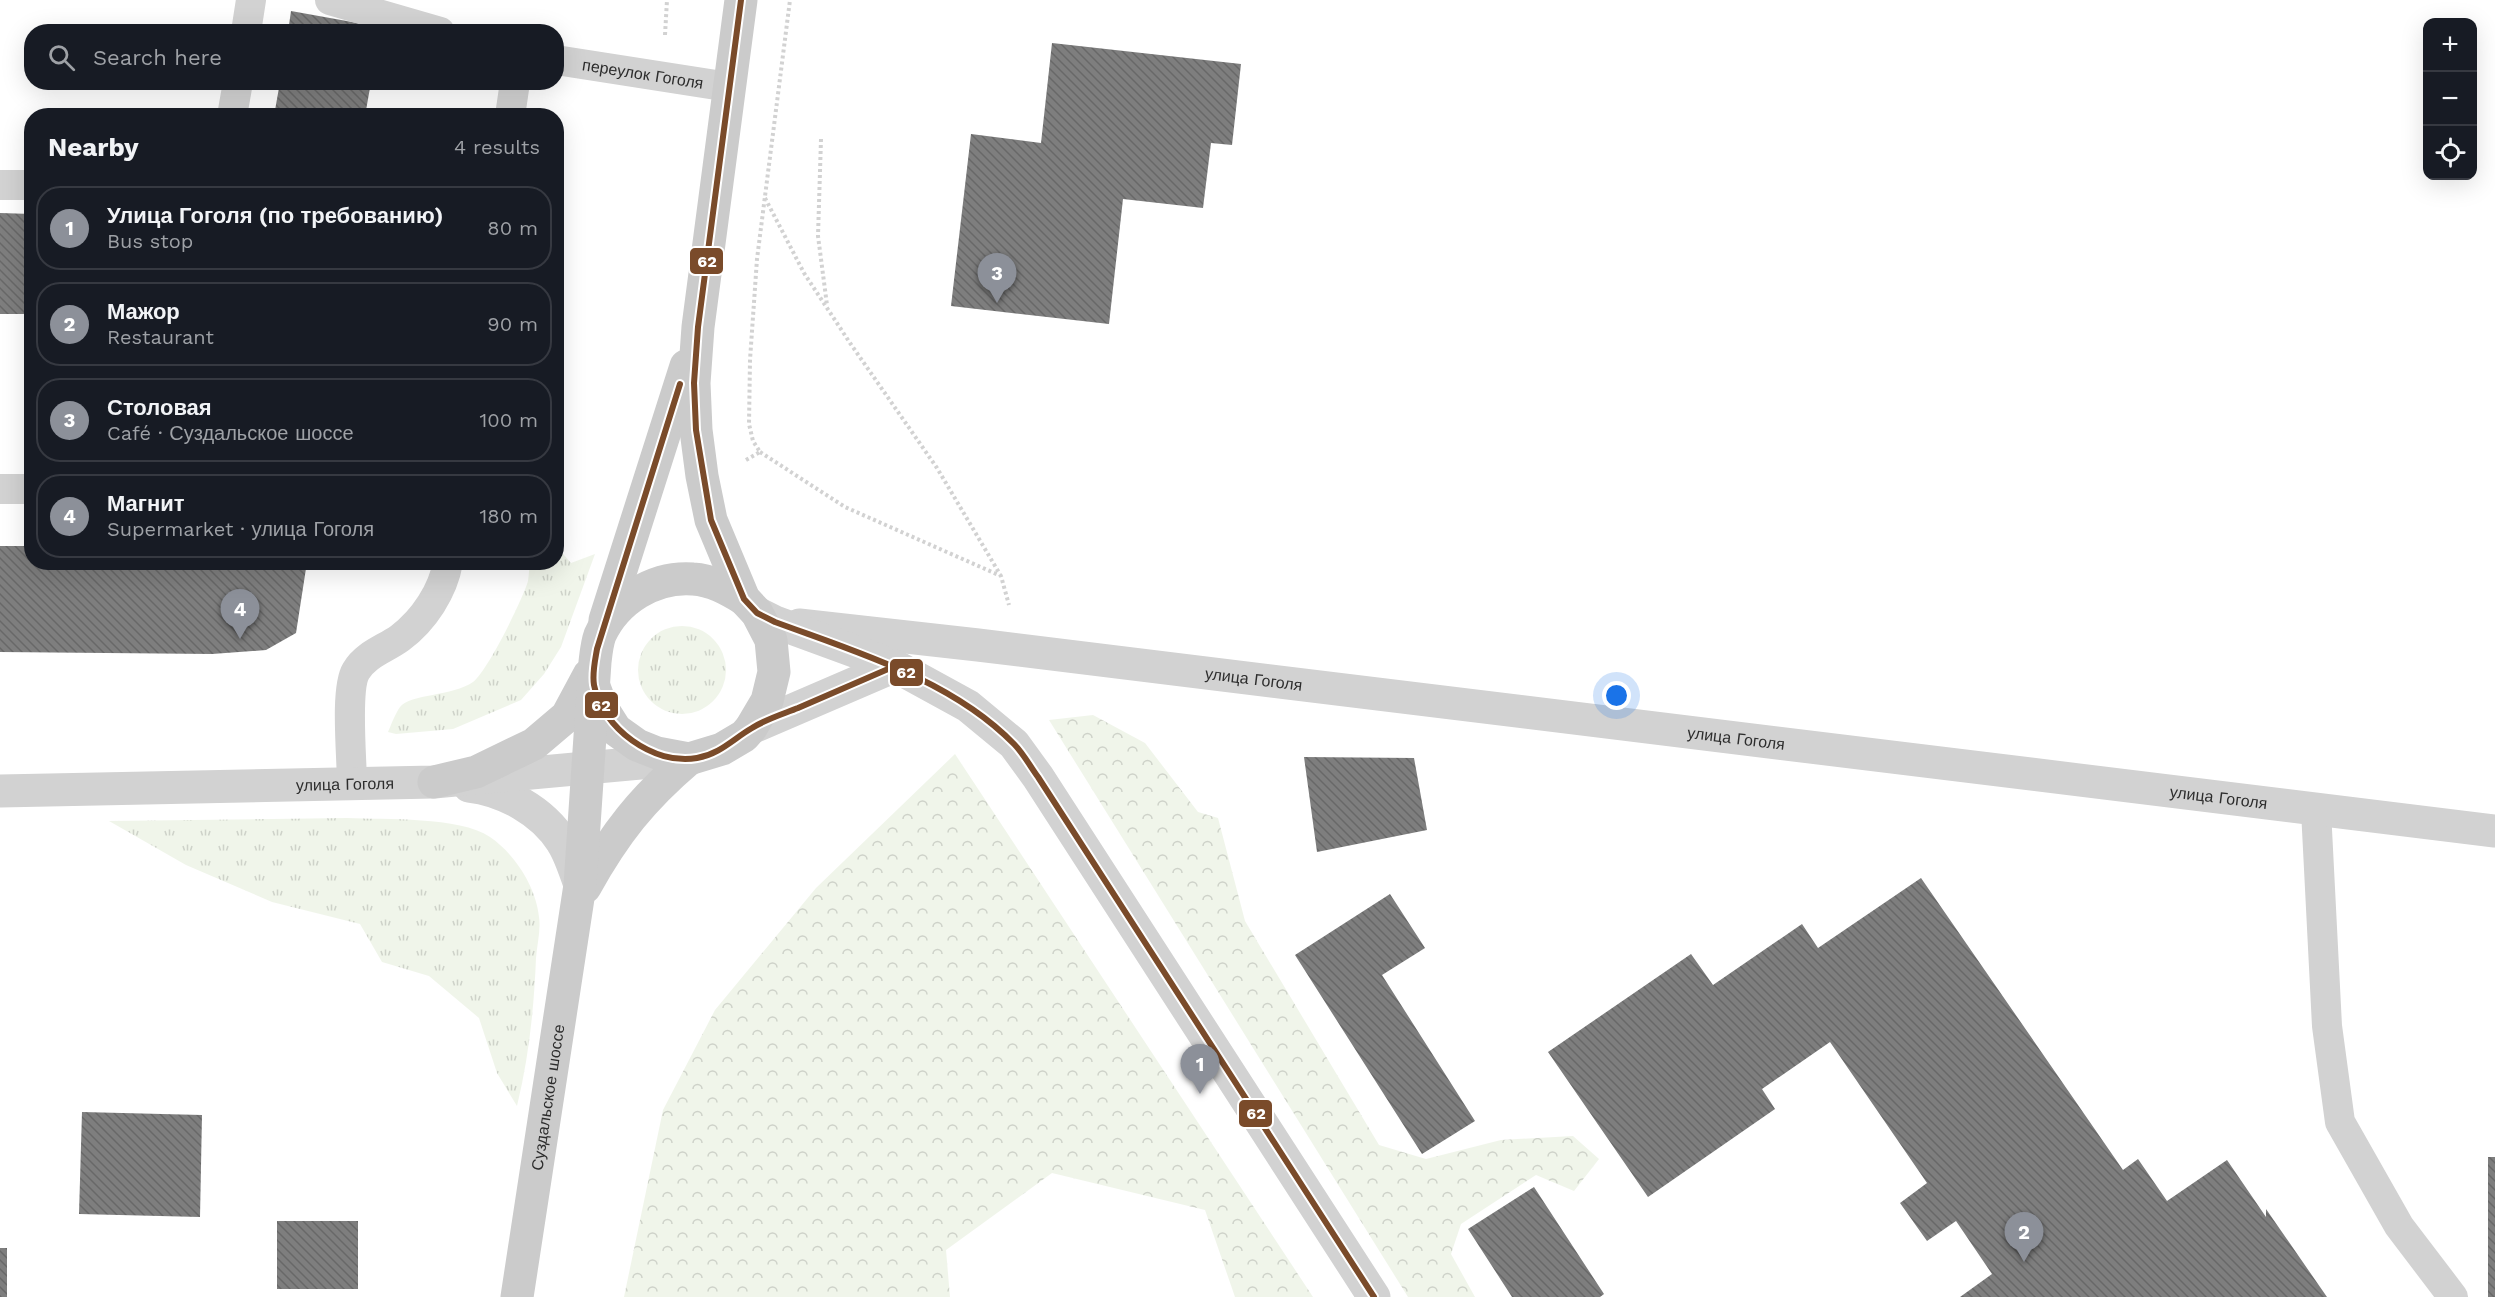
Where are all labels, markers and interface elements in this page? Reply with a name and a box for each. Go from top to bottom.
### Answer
map controls [2423,18,2477,180]
button: + [2423,18,2477,72]
search box [24,24,564,90]
icon: search [45,41,78,74]
text: Search here [93,45,222,70]
street label: переулок Гоголя [581,55,705,93]
button: − [2423,72,2477,126]
button: locate [2423,126,2477,180]
text: Nearby [48,132,139,162]
text: 4 results [454,135,540,159]
text: Улица Гоголя (по требованию) [107,203,443,228]
text: 1 [65,216,74,240]
text: 80 m [487,216,538,240]
text: Bus stop [107,229,193,253]
line badge: 62 [689,247,724,275]
text: 62 [697,252,717,271]
pin: 3 [978,254,1016,303]
text: Мажор [107,299,180,324]
text: 2 [64,312,75,336]
text: 90 m [487,312,538,336]
text: Restaurant [107,325,214,349]
text: Столовая [107,395,212,420]
text: 3 [64,408,75,432]
text: 100 m [479,408,538,432]
text: Café · Суздальское шоссе [107,421,354,445]
text: Магнит [107,491,185,516]
text: 4 [63,504,76,528]
text: 180 m [480,504,538,528]
text: Supermarket · улица Гоголя [107,517,374,541]
pin: 4 [220,590,260,639]
line badge: 62 [889,658,924,687]
text: 62 [896,663,916,682]
street label: улица Гоголя [1204,664,1304,695]
your location [1602,681,1631,710]
line badge: 62 [584,691,619,719]
text: 62 [591,696,611,715]
street label: улица Гоголя [1686,723,1786,754]
street label: улица Гоголя [296,774,394,795]
street label: улица Гоголя [2169,782,2268,813]
street label: Суздальское шоссе [527,1023,569,1172]
pin: 1 [1180,1044,1220,1094]
line badge: 62 [1238,1099,1273,1128]
text: 62 [1246,1104,1266,1123]
pin: 2 [2004,1212,2044,1262]

